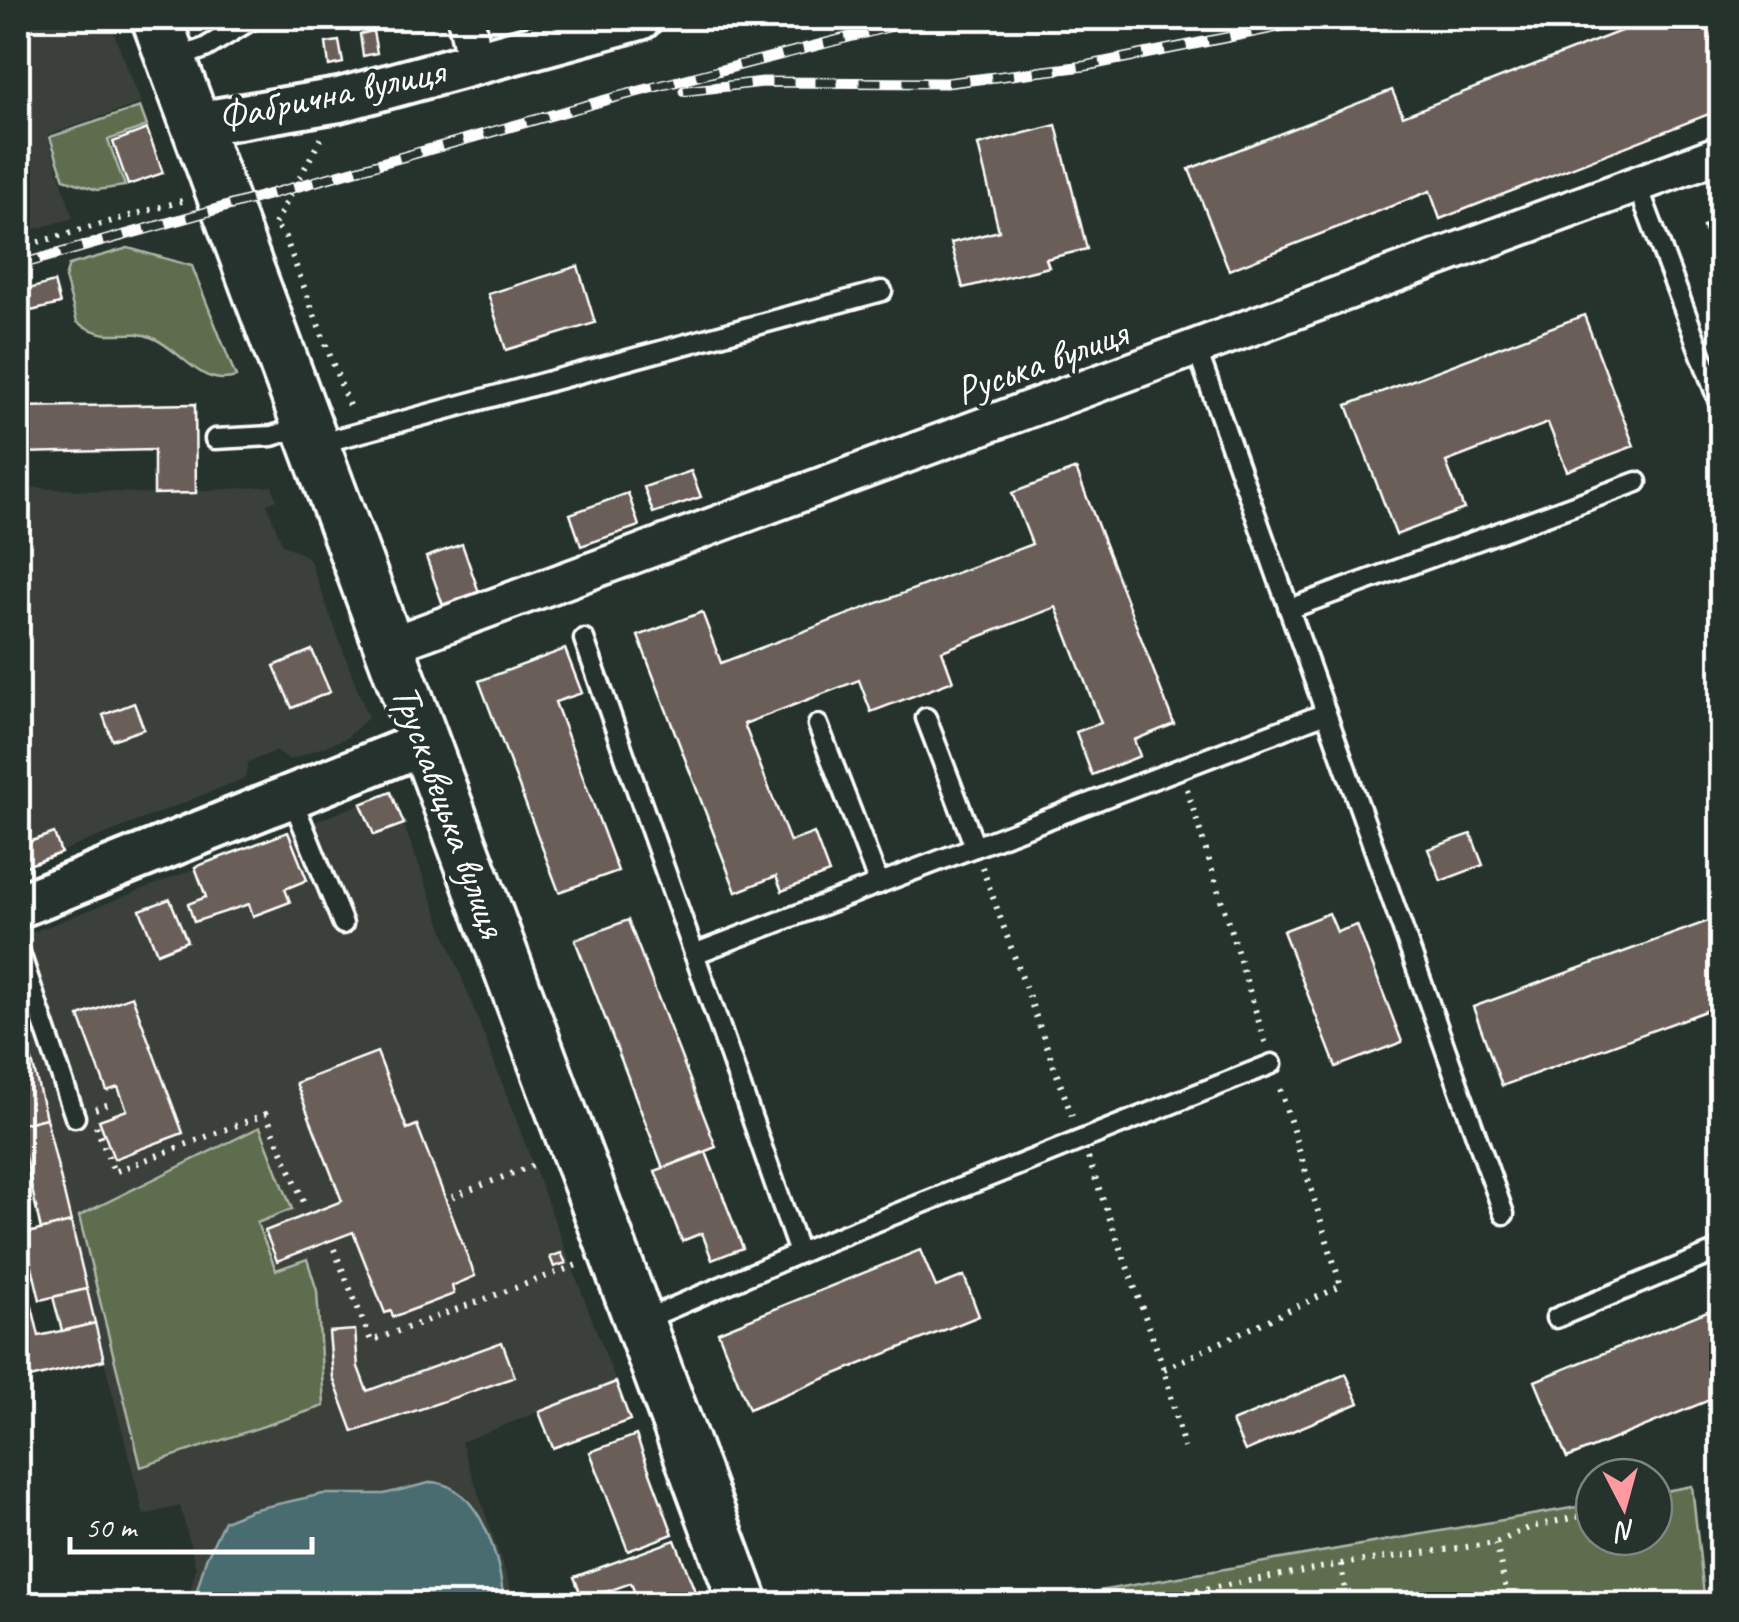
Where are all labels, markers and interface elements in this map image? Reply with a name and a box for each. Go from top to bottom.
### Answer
street label: Фабрична вулиця [213,45,452,142]
street label: Руська вулиця [948,307,1136,416]
street label: Трускавецька вулиця [380,678,518,946]
north arrow [1574,1457,1674,1557]
scale bar [70,1492,312,1554]
text: 50 m [85,1508,138,1546]
text: N [1611,1513,1637,1550]

